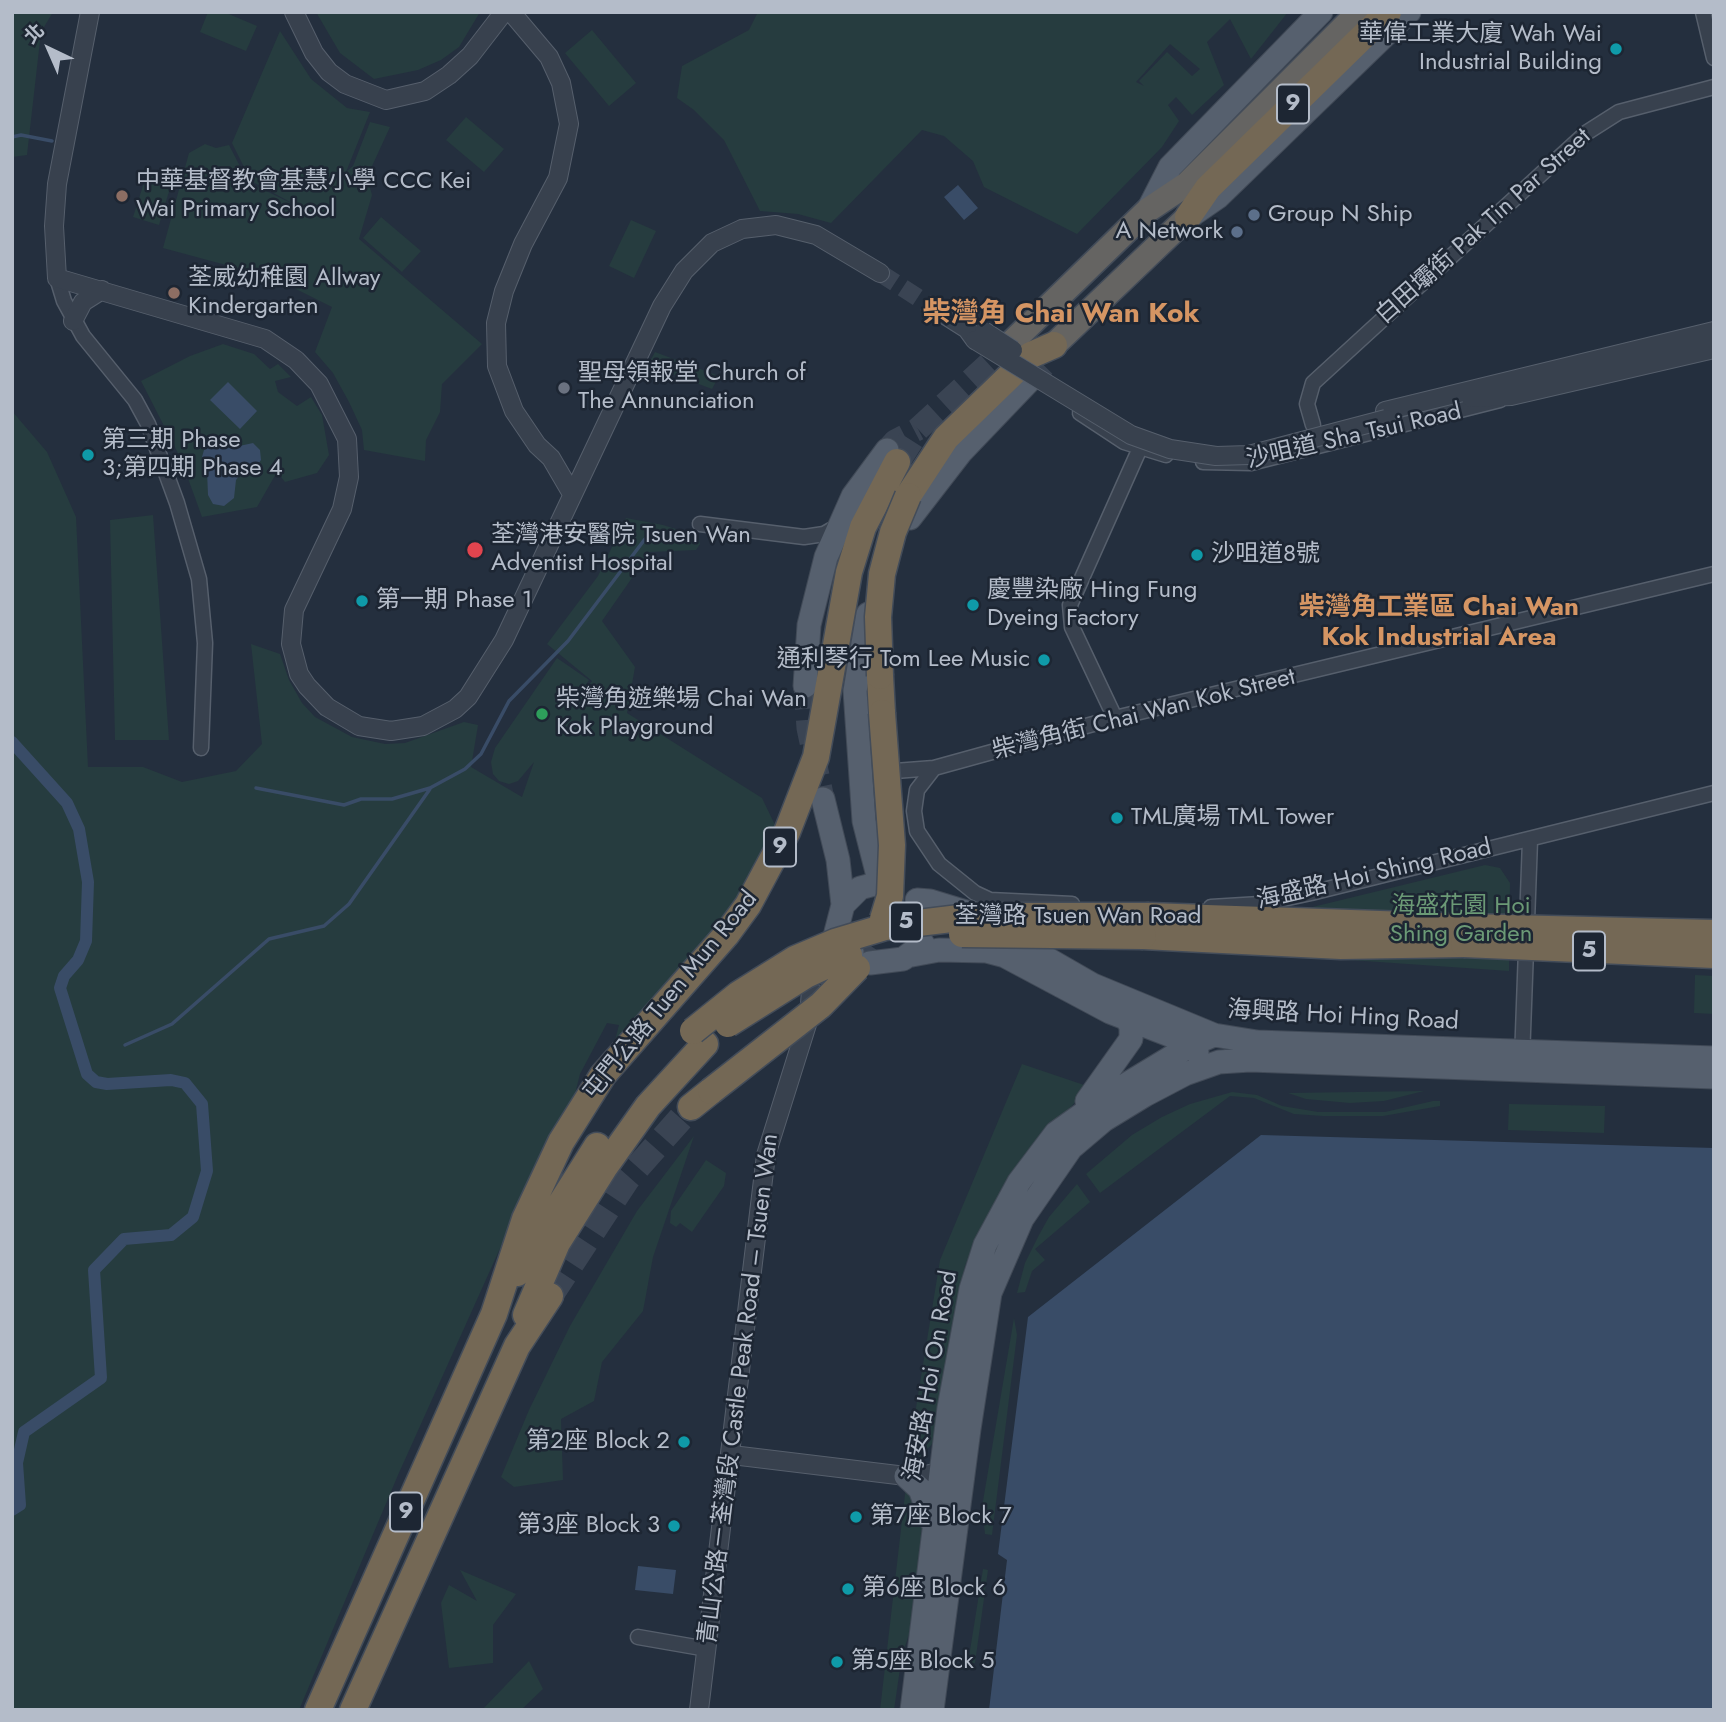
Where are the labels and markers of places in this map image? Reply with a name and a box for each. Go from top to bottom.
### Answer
place label: 華偉工業大廈 Wah Wai Industrial Building [1359,21,1602,77]
marker: 華偉工業大廈 Wah Wai Industrial Building [1608,41,1624,57]
place label: 中華基督教會基慧小學 CCC Kei Wai Primary School [136,168,471,224]
marker: 中華基督教會基慧小學 CCC Kei Wai Primary School [114,188,130,204]
place label: Group N Ship [1268,201,1413,229]
marker: Group N Ship [1246,207,1262,223]
place label: A Network [1115,218,1223,246]
marker: A Network [1229,224,1245,240]
place label: 荃威幼稚園 Allway Kindergarten [188,265,380,321]
marker: 荃威幼稚園 Allway Kindergarten [166,285,182,301]
place label: 聖母領報堂 Church of The Annunciation [578,360,806,416]
marker: 聖母領報堂 Church of The Annunciation [556,380,572,396]
place label: 第三期 Phase 3;第四期 Phase 4 [102,427,283,483]
marker: 第三期 Phase 3;第四期 Phase 4 [80,447,96,463]
place label: 荃灣港安醫院 Tsuen Wan Adventist Hospital [491,522,751,578]
marker: 荃灣港安醫院 Tsuen Wan Adventist Hospital [465,540,485,560]
place label: 沙咀道8號 [1211,541,1320,569]
marker: 沙咀道8號 [1189,547,1205,563]
place label: 慶豐染廠 Hing Fung Dyeing Factory [987,577,1197,633]
place label: 第一期 Phase 1 [376,587,533,615]
marker: 第一期 Phase 1 [354,593,370,609]
marker: 慶豐染廠 Hing Fung Dyeing Factory [965,597,981,613]
place label: 通利琴行 Tom Lee Music [777,646,1030,674]
marker: 通利琴行 Tom Lee Music [1036,652,1052,668]
place label: 柴灣角遊樂場 Chai Wan Kok Playground [556,686,807,742]
marker: 柴灣角遊樂場 Chai Wan Kok Playground [534,706,550,722]
place label: TML廣場 TML Tower [1131,804,1334,832]
marker: TML廣場 TML Tower [1109,810,1125,826]
place label: 第2座 Block 2 [526,1428,670,1456]
marker: 第2座 Block 2 [676,1434,692,1450]
place label: 第7座 Block 7 [870,1503,1012,1531]
marker: 第7座 Block 7 [848,1509,864,1525]
place label: 第3座 Block 3 [517,1512,660,1540]
marker: 第3座 Block 3 [666,1518,682,1534]
place label: 第6座 Block 6 [862,1575,1006,1603]
marker: 第6座 Block 6 [840,1581,856,1597]
place label: 第5座 Block 5 [851,1648,995,1676]
marker: 第5座 Block 5 [829,1654,845,1670]

